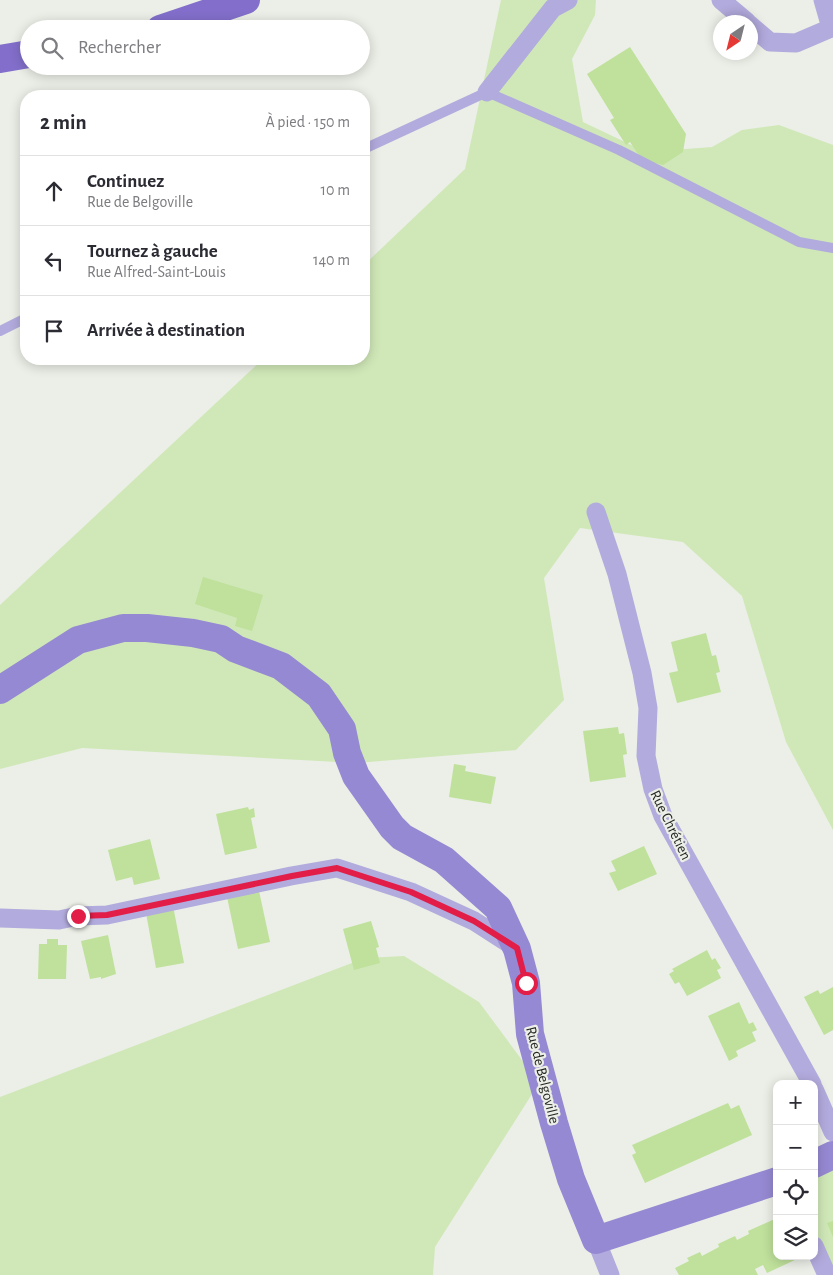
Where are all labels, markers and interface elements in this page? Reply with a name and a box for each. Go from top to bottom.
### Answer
north arrow [713,15,758,60]
search box [20,20,370,75]
icon: search [38,34,66,62]
text: Rechercher [78,38,161,57]
text: 2 min [40,112,87,133]
text: À pied · 150 m [265,114,350,130]
text: Continuez [87,172,164,191]
icon: ahead [40,177,68,205]
text: 10 m [321,182,350,198]
text: Rue de Belgoville [87,194,193,210]
text: Tournez à gauche [87,242,218,261]
icon: left [40,247,68,275]
text: 140 m [313,252,350,268]
text: Rue Alfred-Saint-Louis [87,264,226,280]
icon: arrive [40,317,68,345]
text: Arrivée à destination [87,321,245,340]
street label: Rue Chrétien [647,788,694,862]
route end [67,905,90,928]
route start [515,972,538,995]
street label: Rue de Belgoville [523,1025,562,1125]
map controls [773,1080,818,1260]
button: + [773,1080,818,1125]
button: − [773,1125,818,1170]
button: locate [773,1170,818,1215]
button: layers [773,1215,818,1260]

